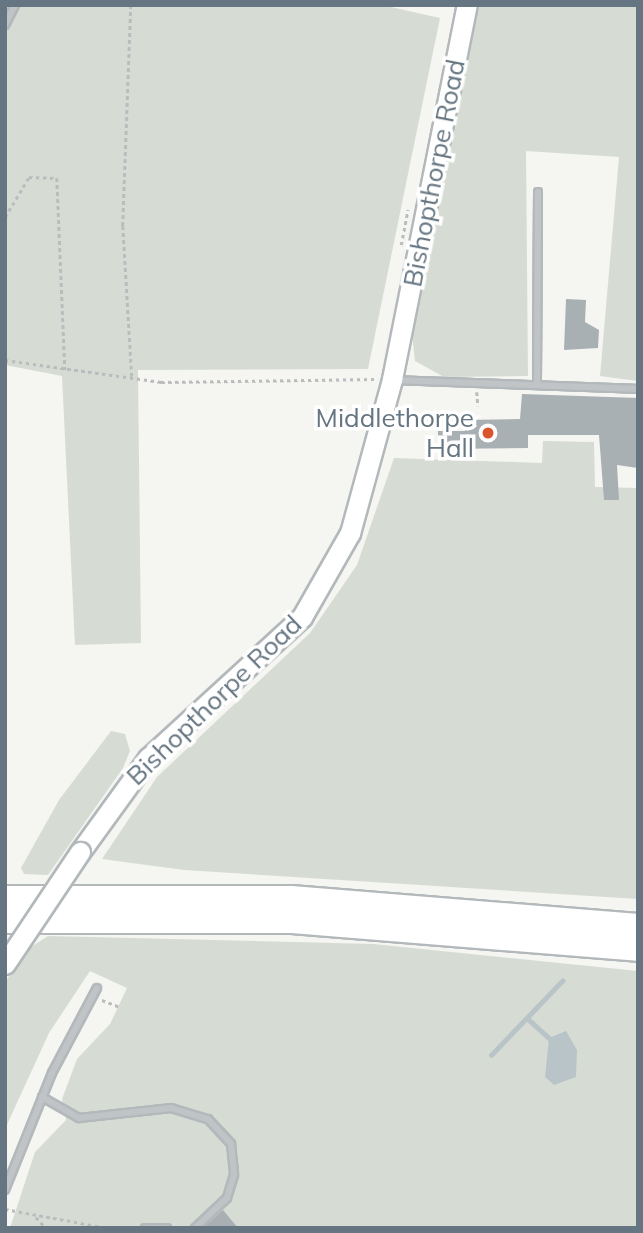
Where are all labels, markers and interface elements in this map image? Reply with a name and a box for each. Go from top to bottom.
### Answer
street label: Bishopthorpe Road [397,57,471,289]
place label: Middlethorpe Hall [316,402,474,464]
marker: Middlethorpe Hall [480,425,496,441]
street label: Bishopthorpe Road [120,608,308,792]

